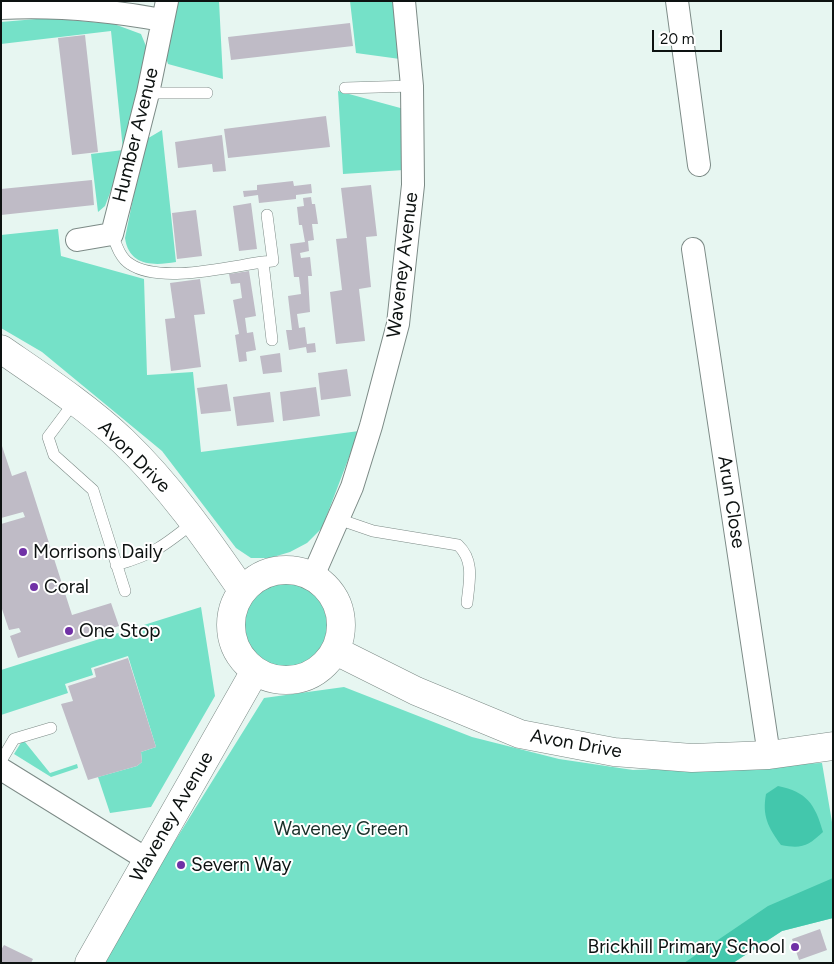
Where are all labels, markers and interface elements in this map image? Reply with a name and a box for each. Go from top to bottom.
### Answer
scale bar [654,20,724,52]
text: 20 m [660,30,694,48]
street label: Humber Avenue [108,65,164,205]
street label: Waveney Avenue [383,191,423,339]
street label: Avon Drive [93,416,175,498]
street label: Arun Close [712,454,750,550]
place label: Morrisons Daily [33,541,163,563]
marker: Morrisons Daily [17,546,29,558]
place label: Coral [44,576,89,598]
marker: Coral [28,581,40,593]
place label: One Stop [79,620,160,642]
marker: One Stop [63,625,75,637]
street label: Avon Drive [528,725,624,763]
street label: Waveney Avenue [125,748,219,886]
park label: Waveney Green [274,818,408,840]
place label: Severn Way [191,854,292,876]
marker: Severn Way [175,859,187,871]
place label: Brickhill Primary School [588,936,785,958]
marker: Brickhill Primary School [789,941,801,953]

